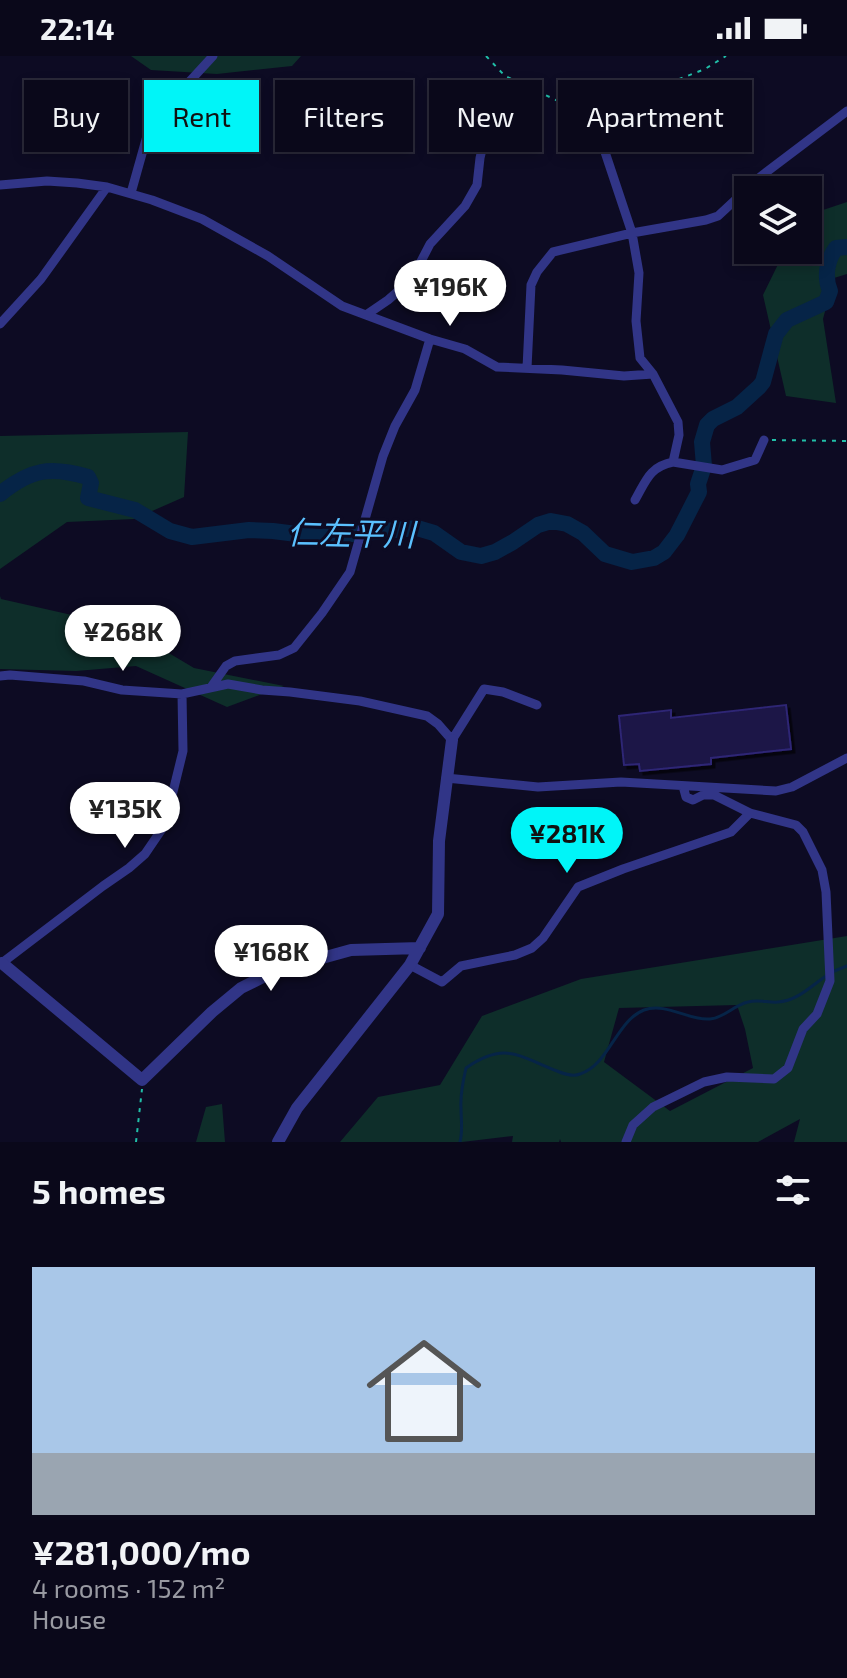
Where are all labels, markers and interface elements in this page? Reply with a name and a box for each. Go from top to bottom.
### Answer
text: 22:14 [40,10,115,46]
chip: Buy [24,80,128,152]
chip: Rent [144,80,259,152]
chip: Filters [275,80,413,152]
chip: New [429,80,542,152]
chip: Apartment [558,80,752,152]
map controls [734,176,822,264]
button: layers [734,176,822,264]
pin: ¥196K [394,260,506,328]
text: ¥196K [412,270,488,301]
water label: 仁左平川 [287,512,418,552]
pin: ¥268K [67,605,179,673]
text: ¥268K [83,615,163,646]
pin: ¥135K [69,782,181,850]
text: ¥135K [88,792,162,823]
pin: ¥281K [511,807,623,875]
text: ¥281K [529,817,605,848]
pin: ¥168K [215,925,327,993]
text: ¥168K [233,935,309,966]
icon: filters [771,1168,815,1212]
text: 5 homes [32,1170,166,1211]
icon: home [352,1319,496,1463]
text: ¥281,000/mo [32,1531,251,1572]
text: 4 rooms · 152 m² [32,1572,225,1603]
text: House [32,1603,106,1634]

